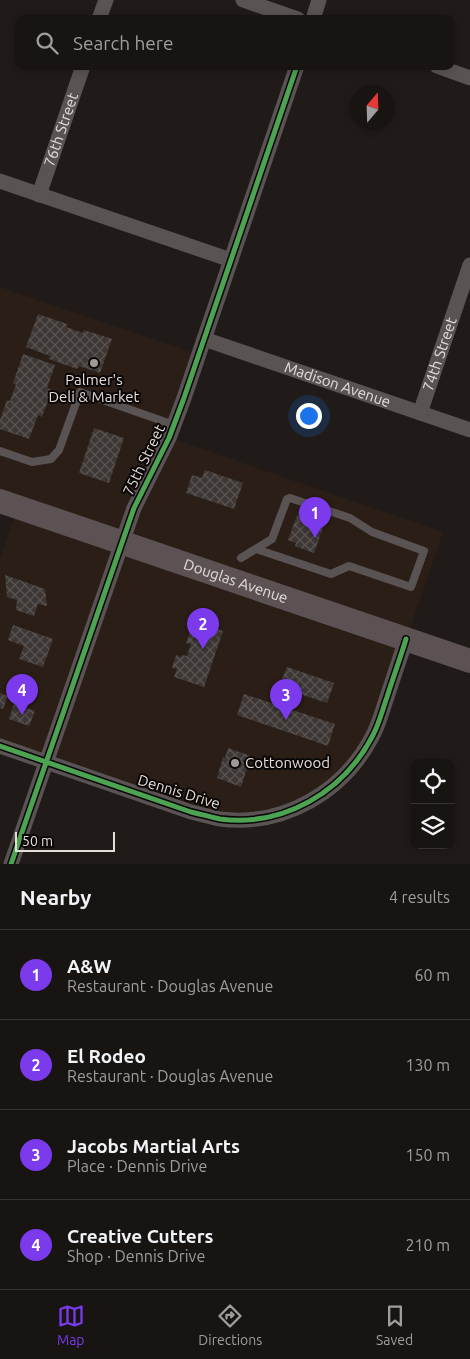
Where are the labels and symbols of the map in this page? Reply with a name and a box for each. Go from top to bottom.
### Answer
north arrow [350,85,395,130]
street label: 76th Street [40,90,81,169]
street label: 74th Street [419,315,460,393]
marker: Palmer's Deli & Market [88,357,100,369]
street label: Madison Avenue [282,358,393,410]
place label: Palmer's Deli & Market [48,371,140,405]
your location [296,403,322,429]
street label: 75th Street [119,421,168,498]
pin: 1 [299,497,331,538]
street label: Douglas Avenue [182,555,290,606]
pin: 2 [187,608,219,649]
pin: 4 [6,674,38,715]
pin: 3 [270,679,302,720]
place label: Cottonwood [245,754,330,771]
marker: Cottonwood [229,757,241,769]
street label: Dennis Drive [136,771,222,812]
scale bar [15,829,115,852]

